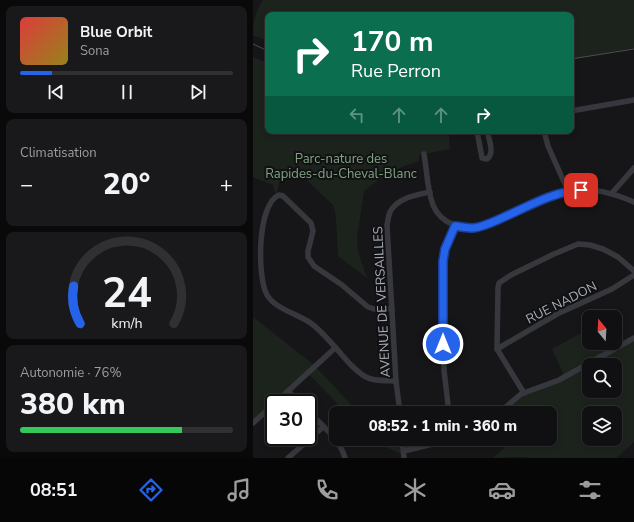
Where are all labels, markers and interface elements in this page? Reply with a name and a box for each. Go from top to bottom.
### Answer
text: Blue Orbit [80,22,152,42]
text: 170 m [351,23,434,61]
icon: right [285,28,337,80]
text: Sona [80,42,110,60]
text: Rue Perron [351,59,441,83]
icon: previous [45,81,67,103]
icon: pause [116,81,138,103]
icon: next [187,81,209,103]
icon: left [346,104,368,126]
icon: ahead [388,104,410,126]
icon: ahead [430,104,452,126]
icon: right [472,104,494,126]
text: Climatisation [20,144,97,162]
park label: Parc-nature des Rapides-du-Cheval-Blanc [265,150,417,183]
text: 20° [103,164,150,205]
text: − [20,170,33,200]
text: + [220,170,233,200]
pin [564,173,598,207]
icon: arrive [570,179,592,201]
street label: AVENUE DE VERSAILLES [369,226,395,378]
text: 24 [102,264,151,321]
street label: RUE NADON [523,277,600,328]
north arrow [582,310,622,350]
map controls [582,310,622,446]
text: km/h [111,313,142,332]
position arrow [422,323,464,365]
button: search [582,358,622,398]
text: Autonomie · 76% [20,364,122,382]
text: 380 km [20,384,126,425]
speed limit sign: 30 [265,394,317,446]
button: layers [582,406,622,446]
text: 08:52 · 1 min · 360 m [369,416,517,436]
icon: directions [137,476,165,504]
icon: music [225,476,253,504]
icon: phone [313,476,341,504]
icon: climate [401,476,429,504]
icon: car [488,476,516,504]
icon: filters [576,476,604,504]
text: 08:51 [30,478,78,502]

